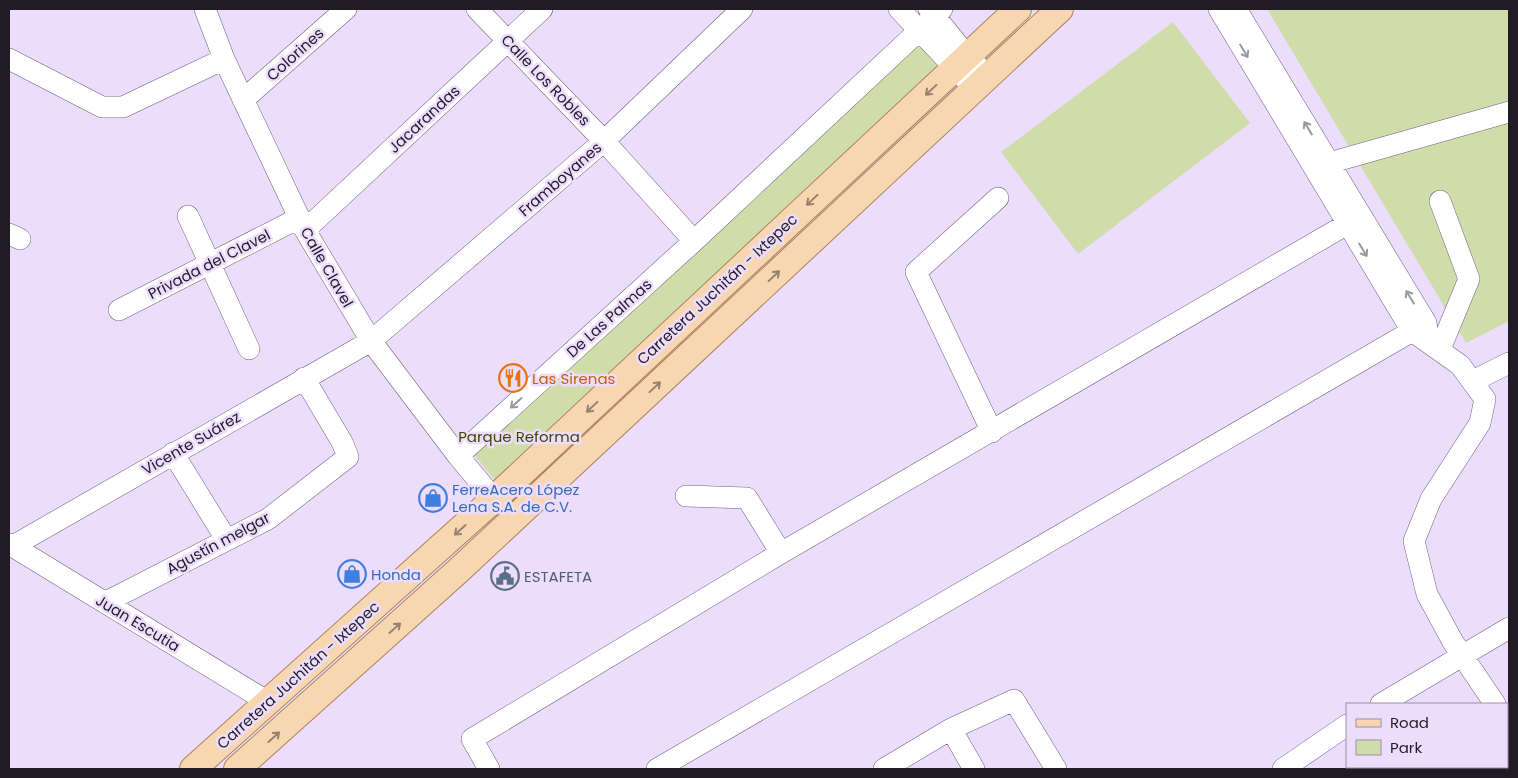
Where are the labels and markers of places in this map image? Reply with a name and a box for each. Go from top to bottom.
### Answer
restaurant icon: Las Sirenas [498,363,528,393]
place label: Las Sirenas [532,368,616,389]
place label: FerreAcero López Lena S.A. de C.V. [452,479,580,517]
shop icon: FerreAcero López Lena S.A. de C.V. [418,483,448,513]
shop icon: Honda [337,559,367,589]
public building icon: ESTAFETA [490,561,520,591]
place label: Honda [371,564,421,585]
place label: ESTAFETA [524,566,592,587]

